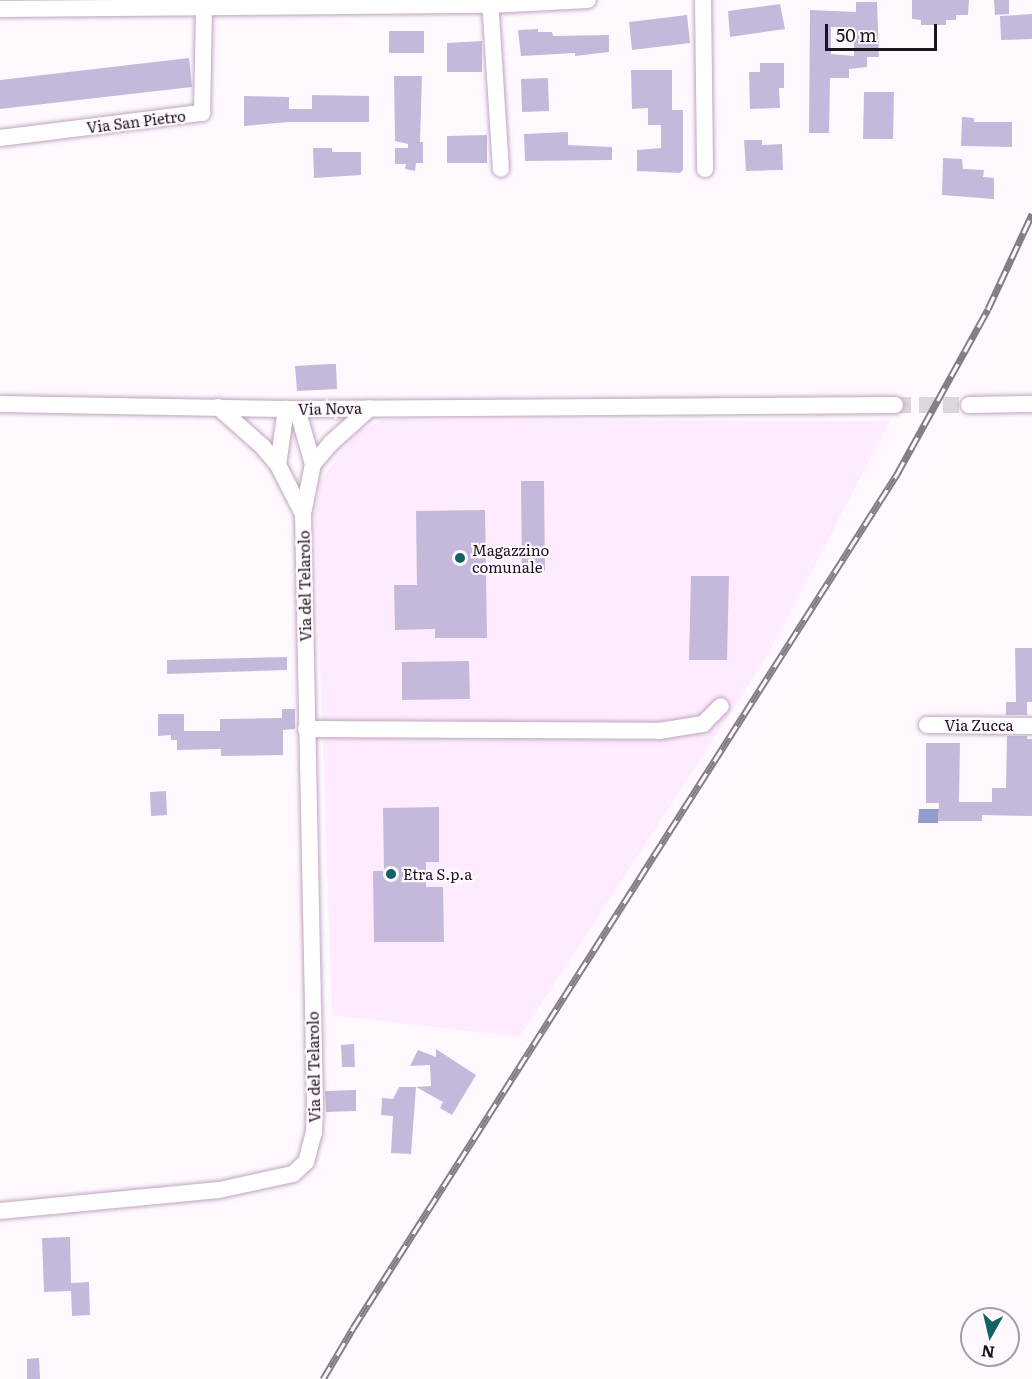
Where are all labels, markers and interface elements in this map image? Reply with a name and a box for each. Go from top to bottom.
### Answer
scale bar [828,12,940,50]
text: 50 m [836,21,877,48]
street label: Via San Pietro [85,106,187,136]
street label: Via Nova [298,398,362,418]
street label: Via del Telarolo [294,530,314,642]
place label: Magazzino comunale [472,540,549,575]
marker: Magazzino comunale [453,551,467,565]
street label: Via Zucca [944,716,1014,734]
place label: Etra S.p.a [403,865,472,883]
marker: Etra S.p.a [384,867,398,881]
street label: Via del Telarolo [303,1011,323,1123]
north arrow [960,1307,1020,1367]
text: N [979,1340,996,1366]

